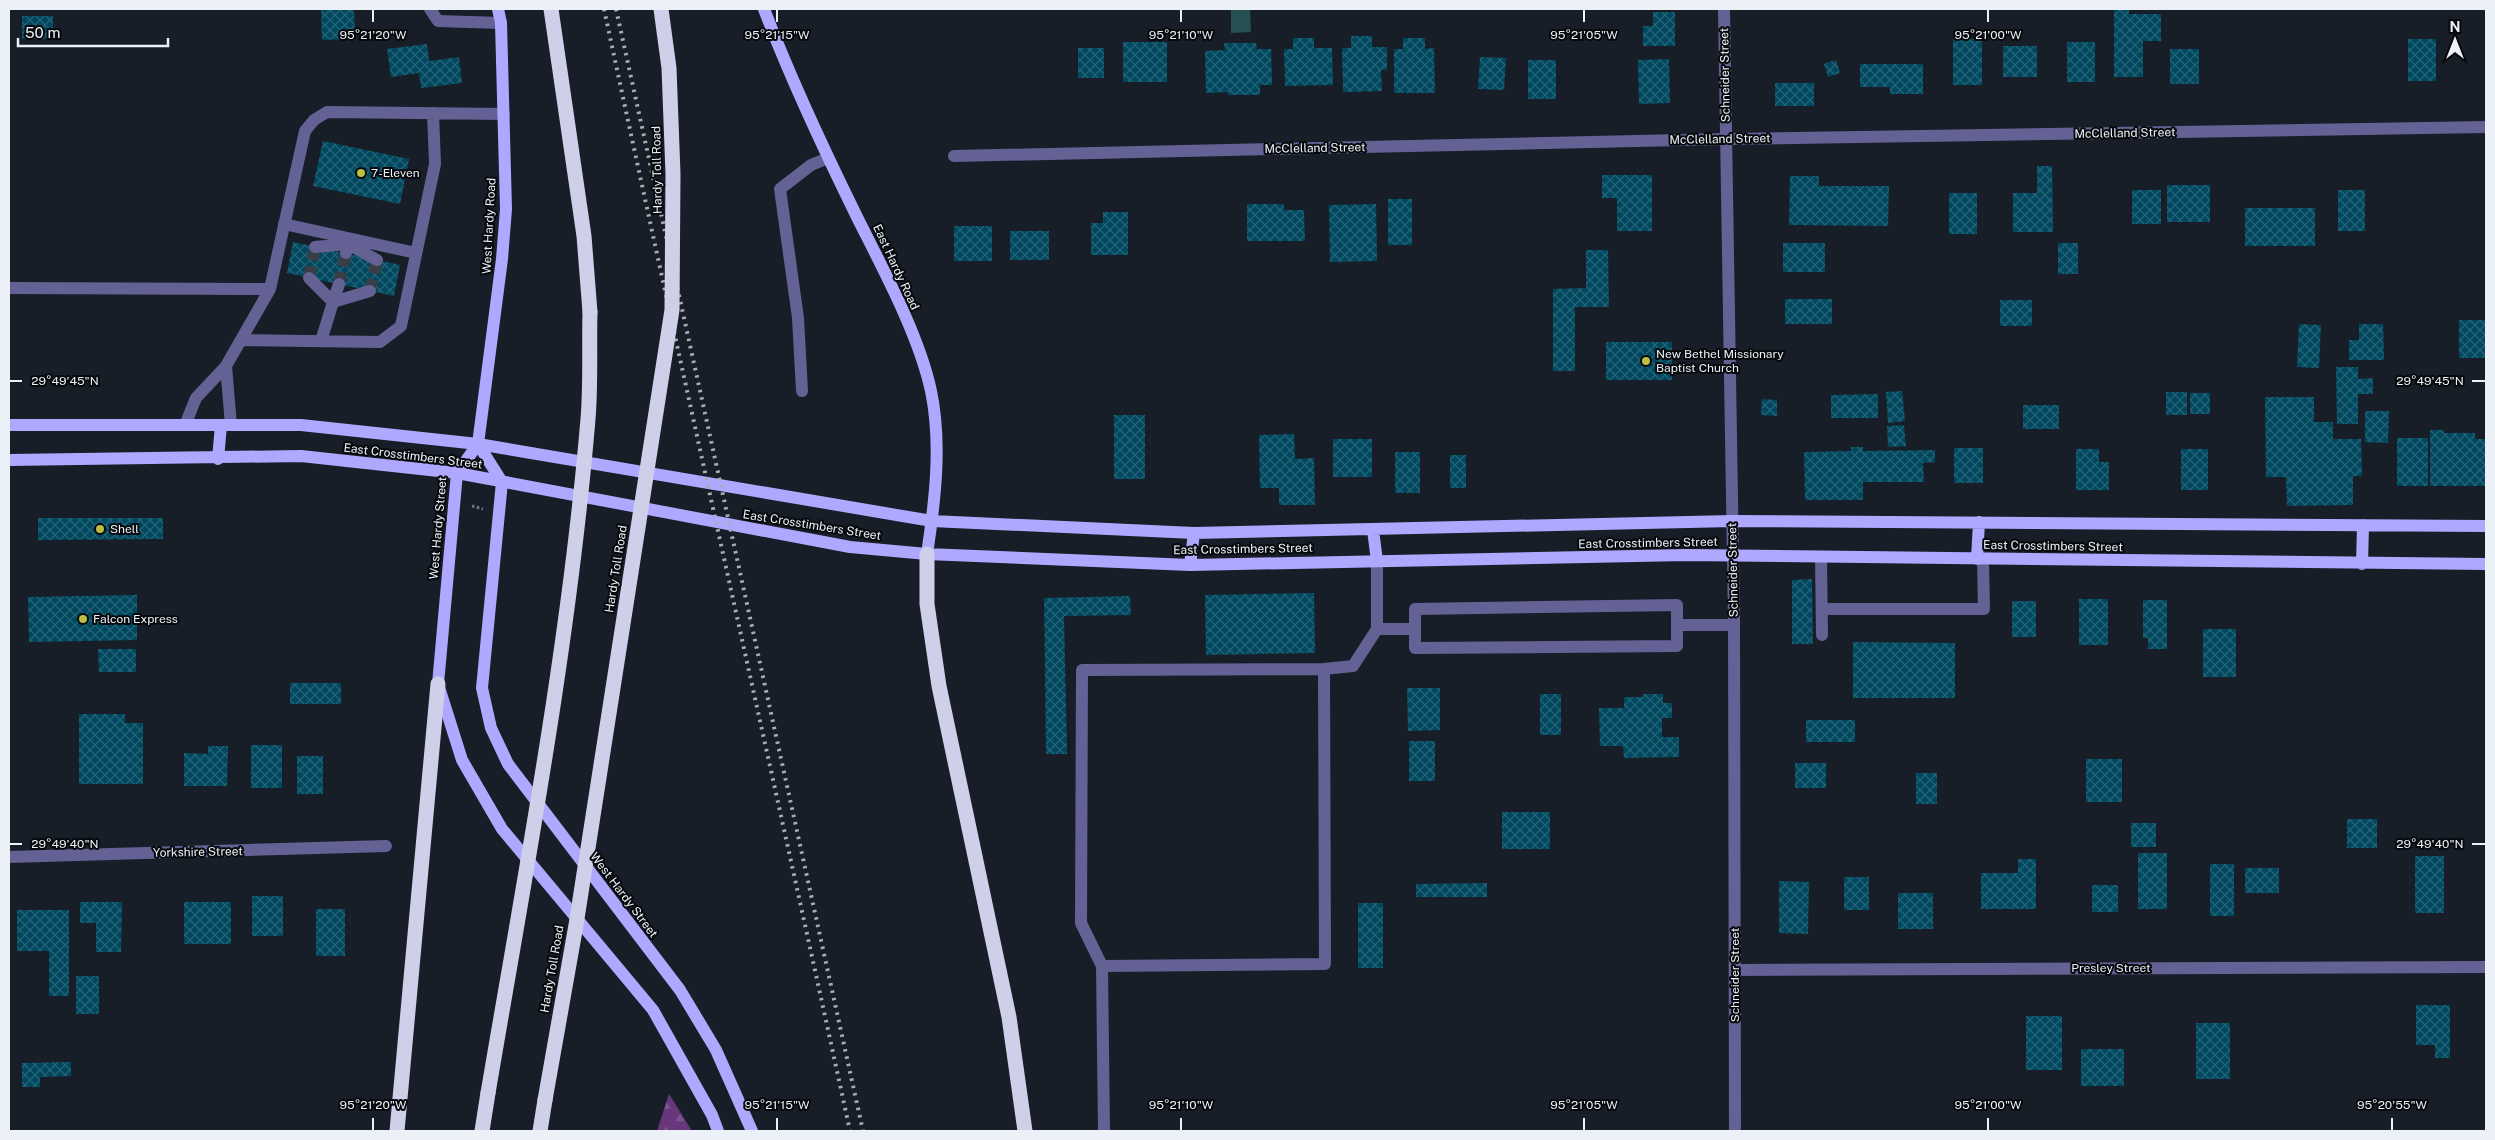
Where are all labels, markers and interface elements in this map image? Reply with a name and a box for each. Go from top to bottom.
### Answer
scale bar [18,15,168,47]
north arrow [2430,15,2480,65]
text: N [2450,19,2460,35]
text: 50 m [25,24,60,41]
street label: Schneider Street [1717,27,1733,122]
text: 95°21'20"W [340,28,407,42]
text: 95°21'15"W [745,28,810,42]
text: 95°21'10"W [1149,28,1214,42]
text: 95°21'05"W [1550,28,1618,42]
text: 95°21'00"W [1955,28,2022,42]
street label: McClelland Street [2074,125,2176,141]
street label: Hardy Toll Road [649,126,665,214]
street label: McClelland Street [1669,131,1771,147]
street label: McClelland Street [1264,140,1366,156]
place label: 7-Eleven [371,166,420,180]
marker: 7-Eleven [355,167,367,179]
street label: West Hardy Road [479,177,499,275]
street label: East Hardy Road [870,222,922,312]
place label: New Bethel Missionary Baptist Church [1656,347,1784,375]
marker: New Bethel Missionary Baptist Church [1640,355,1652,367]
text: 29°49'45"N [31,374,99,388]
text: 29°49'45"N [2396,374,2464,388]
street label: East Crosstimbers Street [343,441,484,472]
street label: West Hardy Street [427,476,449,580]
street label: East Crosstimbers Street [742,507,882,543]
place label: Shell [110,522,139,536]
street label: Schneider Street [1725,522,1741,617]
marker: Shell [94,523,106,535]
street label: Hardy Toll Road [602,524,630,614]
street label: East Crosstimbers Street [1578,535,1718,551]
street label: East Crosstimbers Street [1983,538,2123,554]
street label: East Crosstimbers Street [1173,541,1313,557]
place label: Falcon Express [93,612,178,626]
marker: Falcon Express [77,613,89,625]
text: 29°49'40"N [31,837,99,851]
text: 29°49'40"N [2396,837,2464,851]
street label: Yorkshire Street [153,844,243,860]
street label: West Hardy Street [587,850,661,941]
street label: Hardy Toll Road [537,924,567,1014]
street label: Schneider Street [1728,927,1742,1022]
street label: Presley Street [2071,961,2151,975]
text: 95°21'20"W [340,1098,407,1112]
text: 95°21'15"W [745,1098,810,1112]
text: 95°21'10"W [1149,1098,1214,1112]
text: 95°21'05"W [1550,1098,1618,1112]
text: 95°21'00"W [1955,1098,2022,1112]
text: 95°20'55"W [2357,1098,2428,1112]

